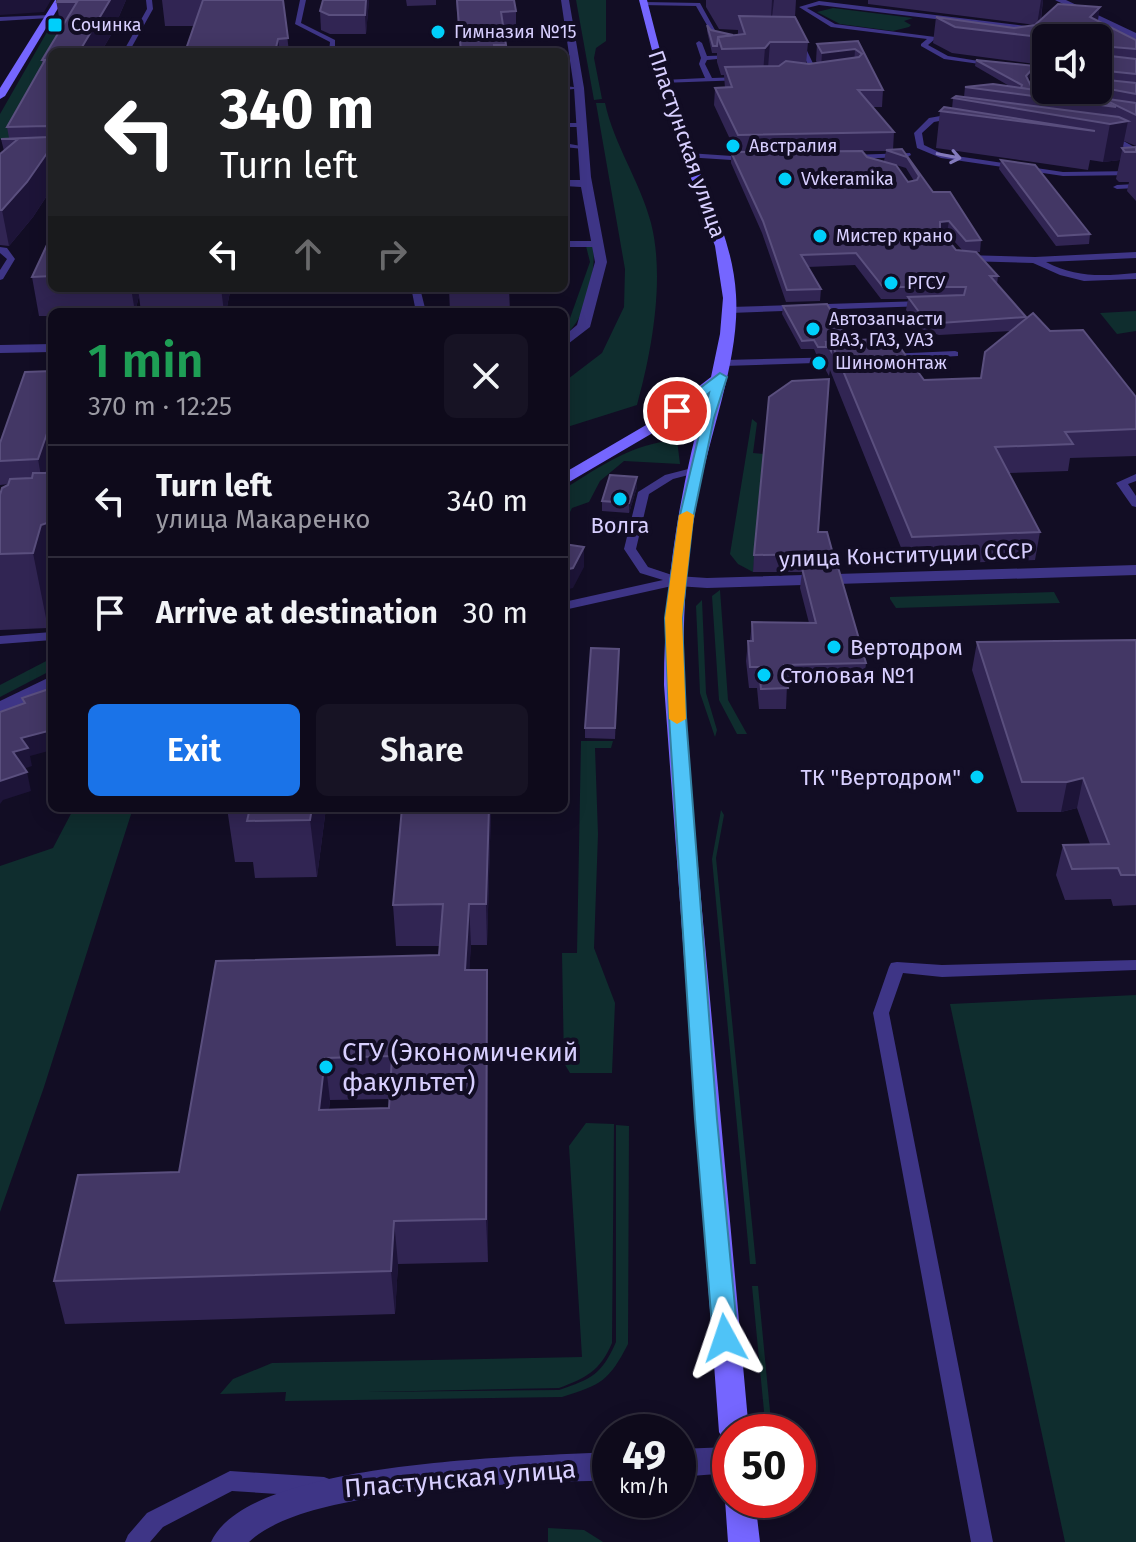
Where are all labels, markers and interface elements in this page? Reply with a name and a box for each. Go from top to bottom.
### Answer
place label: Сочинка [71,14,142,36]
marker: Сочинка [46,16,64,34]
place label: Гимназия №15 [454,21,577,43]
marker: Гимназия №15 [429,23,447,41]
map controls [1032,24,1112,104]
button: sound [1032,24,1112,104]
street label: Пластунская улица [642,47,732,241]
text: 340 m [220,76,374,143]
icon: left [88,80,192,184]
place label: Австралия [749,135,838,157]
marker: Австралия [724,137,742,155]
text: Turn left [220,144,358,188]
one-way arrow [935,149,961,164]
place label: Vvkeramika [801,168,894,190]
marker: Vvkeramika [776,170,794,188]
place label: Мистер крано [836,225,953,247]
marker: Мистер крано [811,227,829,245]
icon: left [202,232,246,276]
icon: ahead [286,232,330,276]
icon: right [370,232,414,276]
place label: РГСУ [907,272,945,294]
marker: РГСУ [882,274,900,292]
place label: Автозапчасти ВАЗ, ГАЗ, УАЗ [829,308,943,351]
marker: Автозапчасти ВАЗ, ГАЗ, УАЗ [804,320,822,338]
text: 1 min [88,332,204,390]
button: close [444,334,528,418]
place label: Шиномонтаж [835,352,947,374]
marker: Шиномонтаж [810,354,828,372]
pin [643,377,711,445]
icon: arrive [655,389,699,433]
text: 370 m · 12:25 [88,391,232,422]
text: Turn left [156,468,272,504]
icon: left [88,479,132,523]
text: 340 m [447,483,528,519]
marker: Волга [611,490,629,508]
text: улица Макаренко [156,504,370,535]
place label: Волга [590,512,650,539]
street label: улица Конституции СССР [779,537,1034,573]
icon: arrive [88,591,132,635]
text: Arrive at destination [156,595,438,631]
text: 30 m [463,595,528,631]
place label: Вертодром [850,634,963,661]
marker: Вертодром [825,638,843,656]
place label: Столовая №1 [780,662,915,689]
marker: Столовая №1 [755,666,773,684]
button: Exit [88,704,300,796]
button: Share [316,704,528,796]
place label: ТК "Вертодром" [800,764,961,791]
marker: ТК "Вертодром" [968,768,986,786]
place label: СГУ (Экономичекий факультет) [342,1037,578,1098]
marker: СГУ (Экономичекий факультет) [317,1058,335,1076]
position arrow [683,1296,767,1380]
speed limit sign: 50 [712,1414,816,1518]
text: 49 [622,1432,666,1480]
street label: Пластунская улица [343,1453,577,1505]
text: km/h [619,1474,669,1498]

